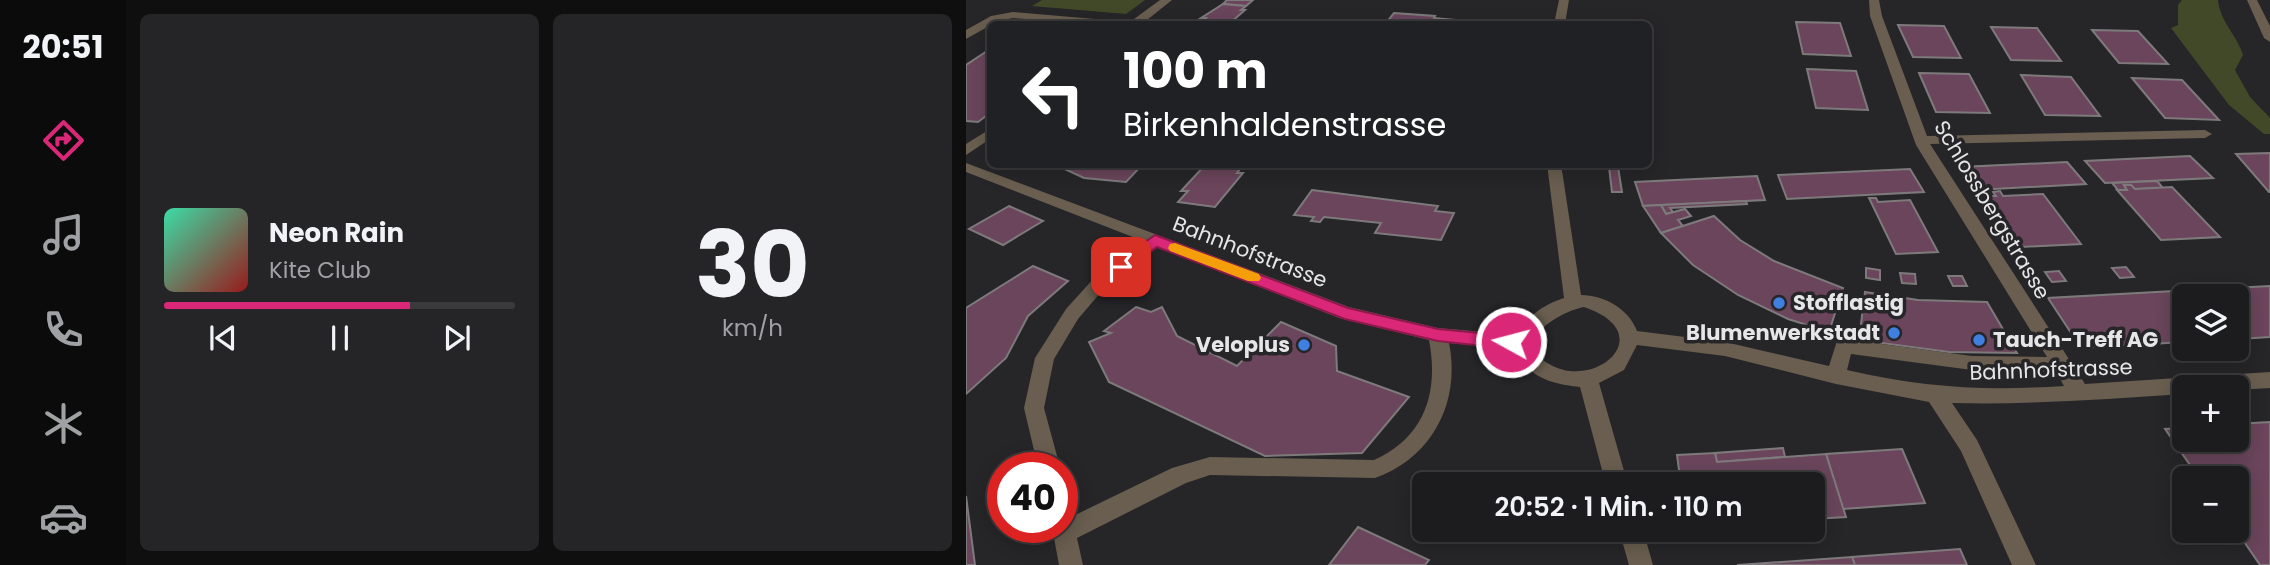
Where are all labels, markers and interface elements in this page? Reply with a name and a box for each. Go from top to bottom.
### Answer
text: 20:51 [22,24,104,69]
text: 100 m [1123,37,1268,105]
icon: left [1008,49,1099,140]
text: Birkenhaldenstrasse [1123,102,1446,147]
street label: Schlossbergstrasse [1927,115,2057,305]
icon: directions [39,116,88,165]
text: 30 [695,201,810,329]
street label: Bahnhofstrasse [1169,209,1332,294]
icon: music [39,210,88,259]
text: Neon Rain [269,215,404,251]
pin [1091,237,1151,297]
icon: arrive [1102,248,1140,286]
text: Kite Club [269,254,371,286]
map controls [2172,284,2249,543]
button: layers [2172,284,2249,361]
place label: Stofflastig [1793,288,1904,317]
marker: Stofflastig [1771,295,1787,311]
icon: phone [39,305,88,354]
position arrow [1474,305,1548,379]
text: km/h [722,312,783,344]
place label: Blumenwerkstadt [1686,318,1880,347]
icon: previous [204,319,242,357]
icon: pause [321,319,359,357]
icon: next [438,319,476,357]
marker: Blumenwerkstadt [1886,325,1902,341]
place label: Tauch-Treff AG [1993,325,2158,354]
place label: Veloplus [1196,330,1290,359]
marker: Tauch-Treff AG [1971,332,1987,348]
marker: Veloplus [1296,337,1312,353]
street label: Bahnhofstrasse [1969,352,2133,387]
button: + [2172,375,2249,452]
icon: climate [39,399,88,448]
speed limit sign: 40 [987,452,1078,543]
button: − [2172,466,2249,543]
text: 20:52 · 1 Min. · 110 m [1494,489,1743,525]
icon: car [39,493,88,542]

